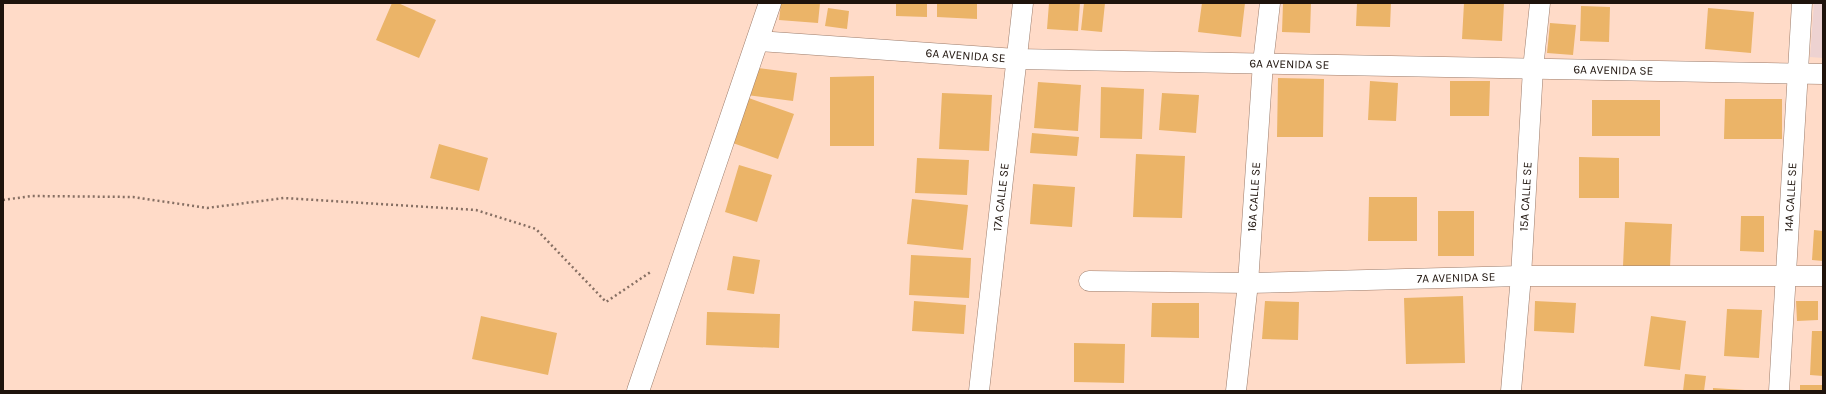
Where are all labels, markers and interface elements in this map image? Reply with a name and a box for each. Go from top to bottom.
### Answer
street label: 6A AVENIDA SE [925,46,1006,65]
street label: 6A AVENIDA SE [1249,56,1329,72]
street label: 6A AVENIDA SE [1573,62,1653,78]
street label: 15A CALLE SE [1517,161,1535,232]
street label: 17A CALLE SE [990,162,1012,232]
street label: 16A CALLE SE [1245,162,1263,232]
street label: 14A CALLE SE [1781,162,1800,232]
street label: 7A AVENIDA SE [1416,270,1495,286]

